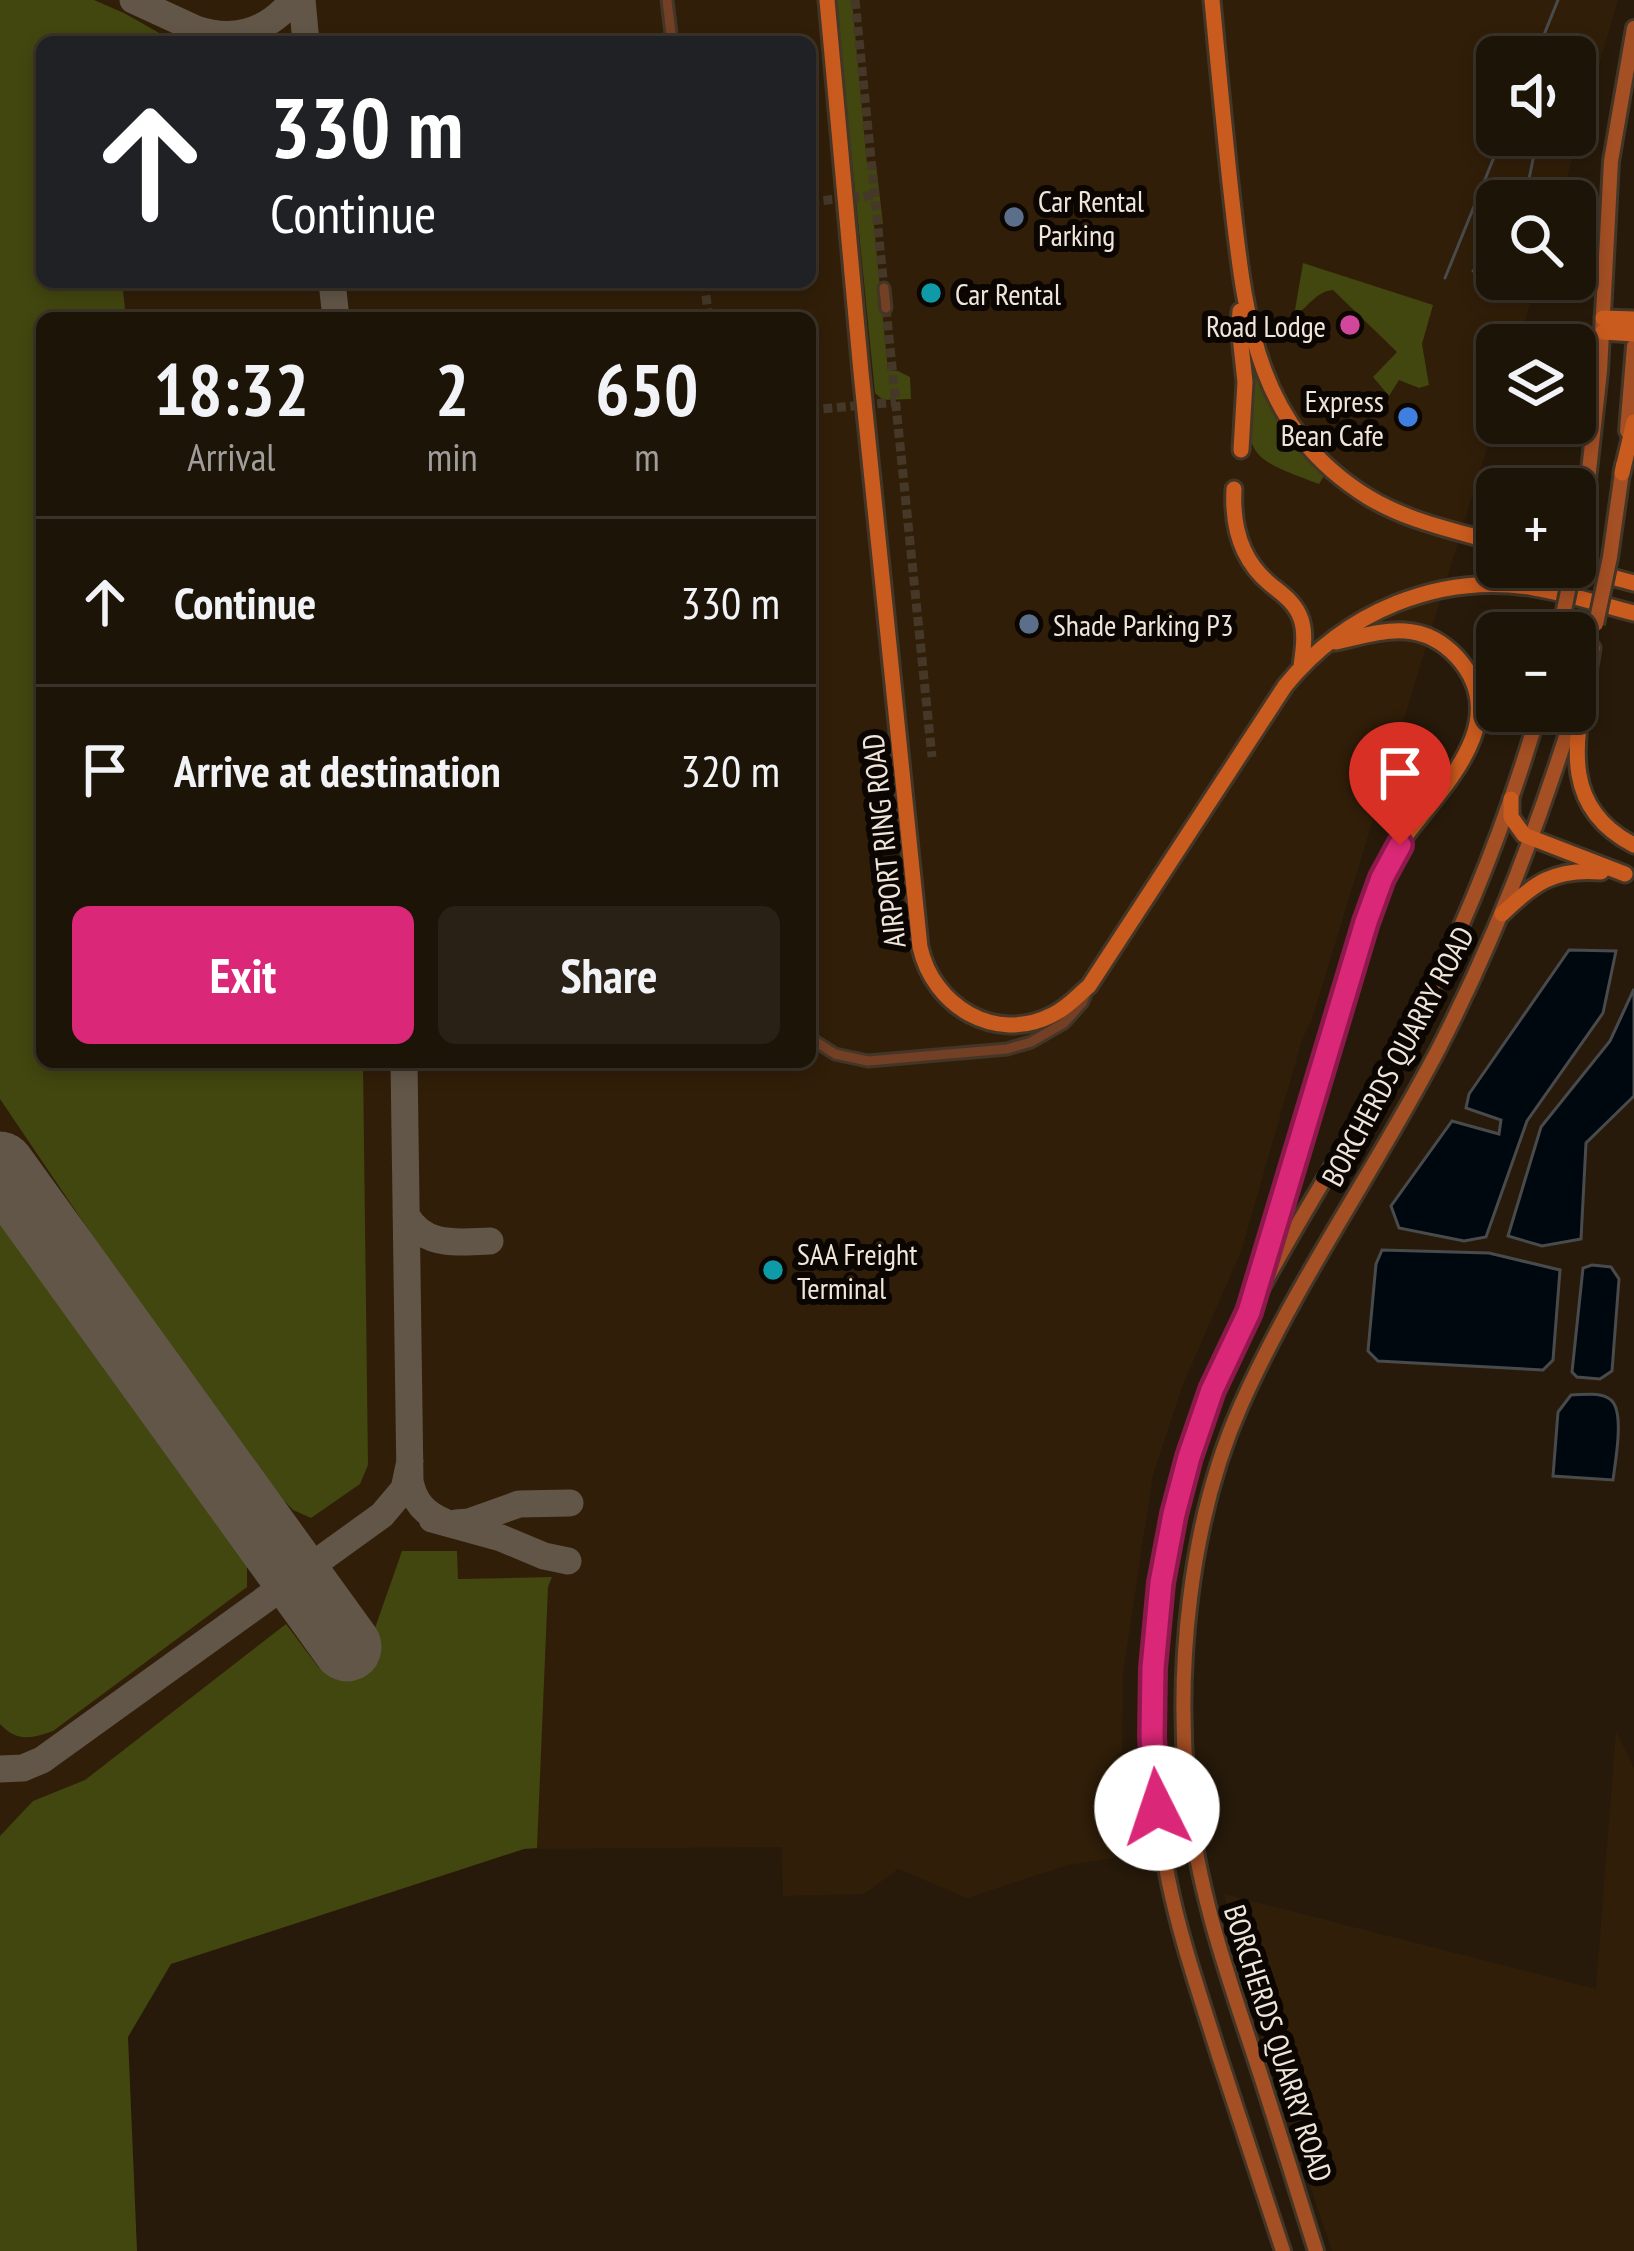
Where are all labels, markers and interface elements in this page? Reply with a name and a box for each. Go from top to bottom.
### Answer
map controls [1476,36,1596,732]
button: sound [1476,36,1596,156]
text: 330 m [270,72,463,181]
icon: ahead [72,84,228,240]
text: Continue [270,178,436,248]
button: search [1476,180,1596,300]
place label: Car Rental Parking [1038,181,1144,254]
marker: Car Rental Parking [1001,204,1027,230]
place label: Car Rental [955,274,1061,313]
marker: Car Rental [918,280,944,306]
place label: Road Lodge [1206,306,1326,345]
marker: Road Lodge [1337,312,1363,338]
button: layers [1476,324,1596,444]
text: 18:32 [154,342,309,435]
text: 2 [435,342,469,435]
text: 650 [595,342,698,435]
place label: Express Bean Cafe [1281,381,1384,454]
marker: Express Bean Cafe [1395,404,1421,430]
text: Arrival [187,431,275,482]
text: min [427,431,478,482]
text: m [634,431,660,482]
button: + [1476,468,1596,588]
icon: ahead [72,569,138,635]
text: Continue [174,573,316,631]
text: 330 m [680,573,780,631]
place label: Shade Parking P3 [1053,605,1233,644]
marker: Shade Parking P3 [1016,611,1042,637]
button: − [1476,612,1596,732]
pin [1349,722,1451,845]
street label: AIRPORT RING ROAD [852,732,914,950]
icon: arrive [72,737,138,803]
icon: arrive [1367,740,1433,806]
text: Arrive at destination [174,741,501,799]
text: 320 m [680,741,780,799]
button: Exit [72,906,414,1044]
button: Share [438,906,780,1044]
street label: BORCHERDS QUARRY ROAD [1312,919,1482,1193]
place label: SAA Freight Terminal [797,1234,918,1307]
marker: SAA Freight Terminal [760,1257,786,1283]
position arrow [1094,1745,1220,1871]
street label: BORCHERDS QUARRY ROAD [1216,1900,1342,2186]

